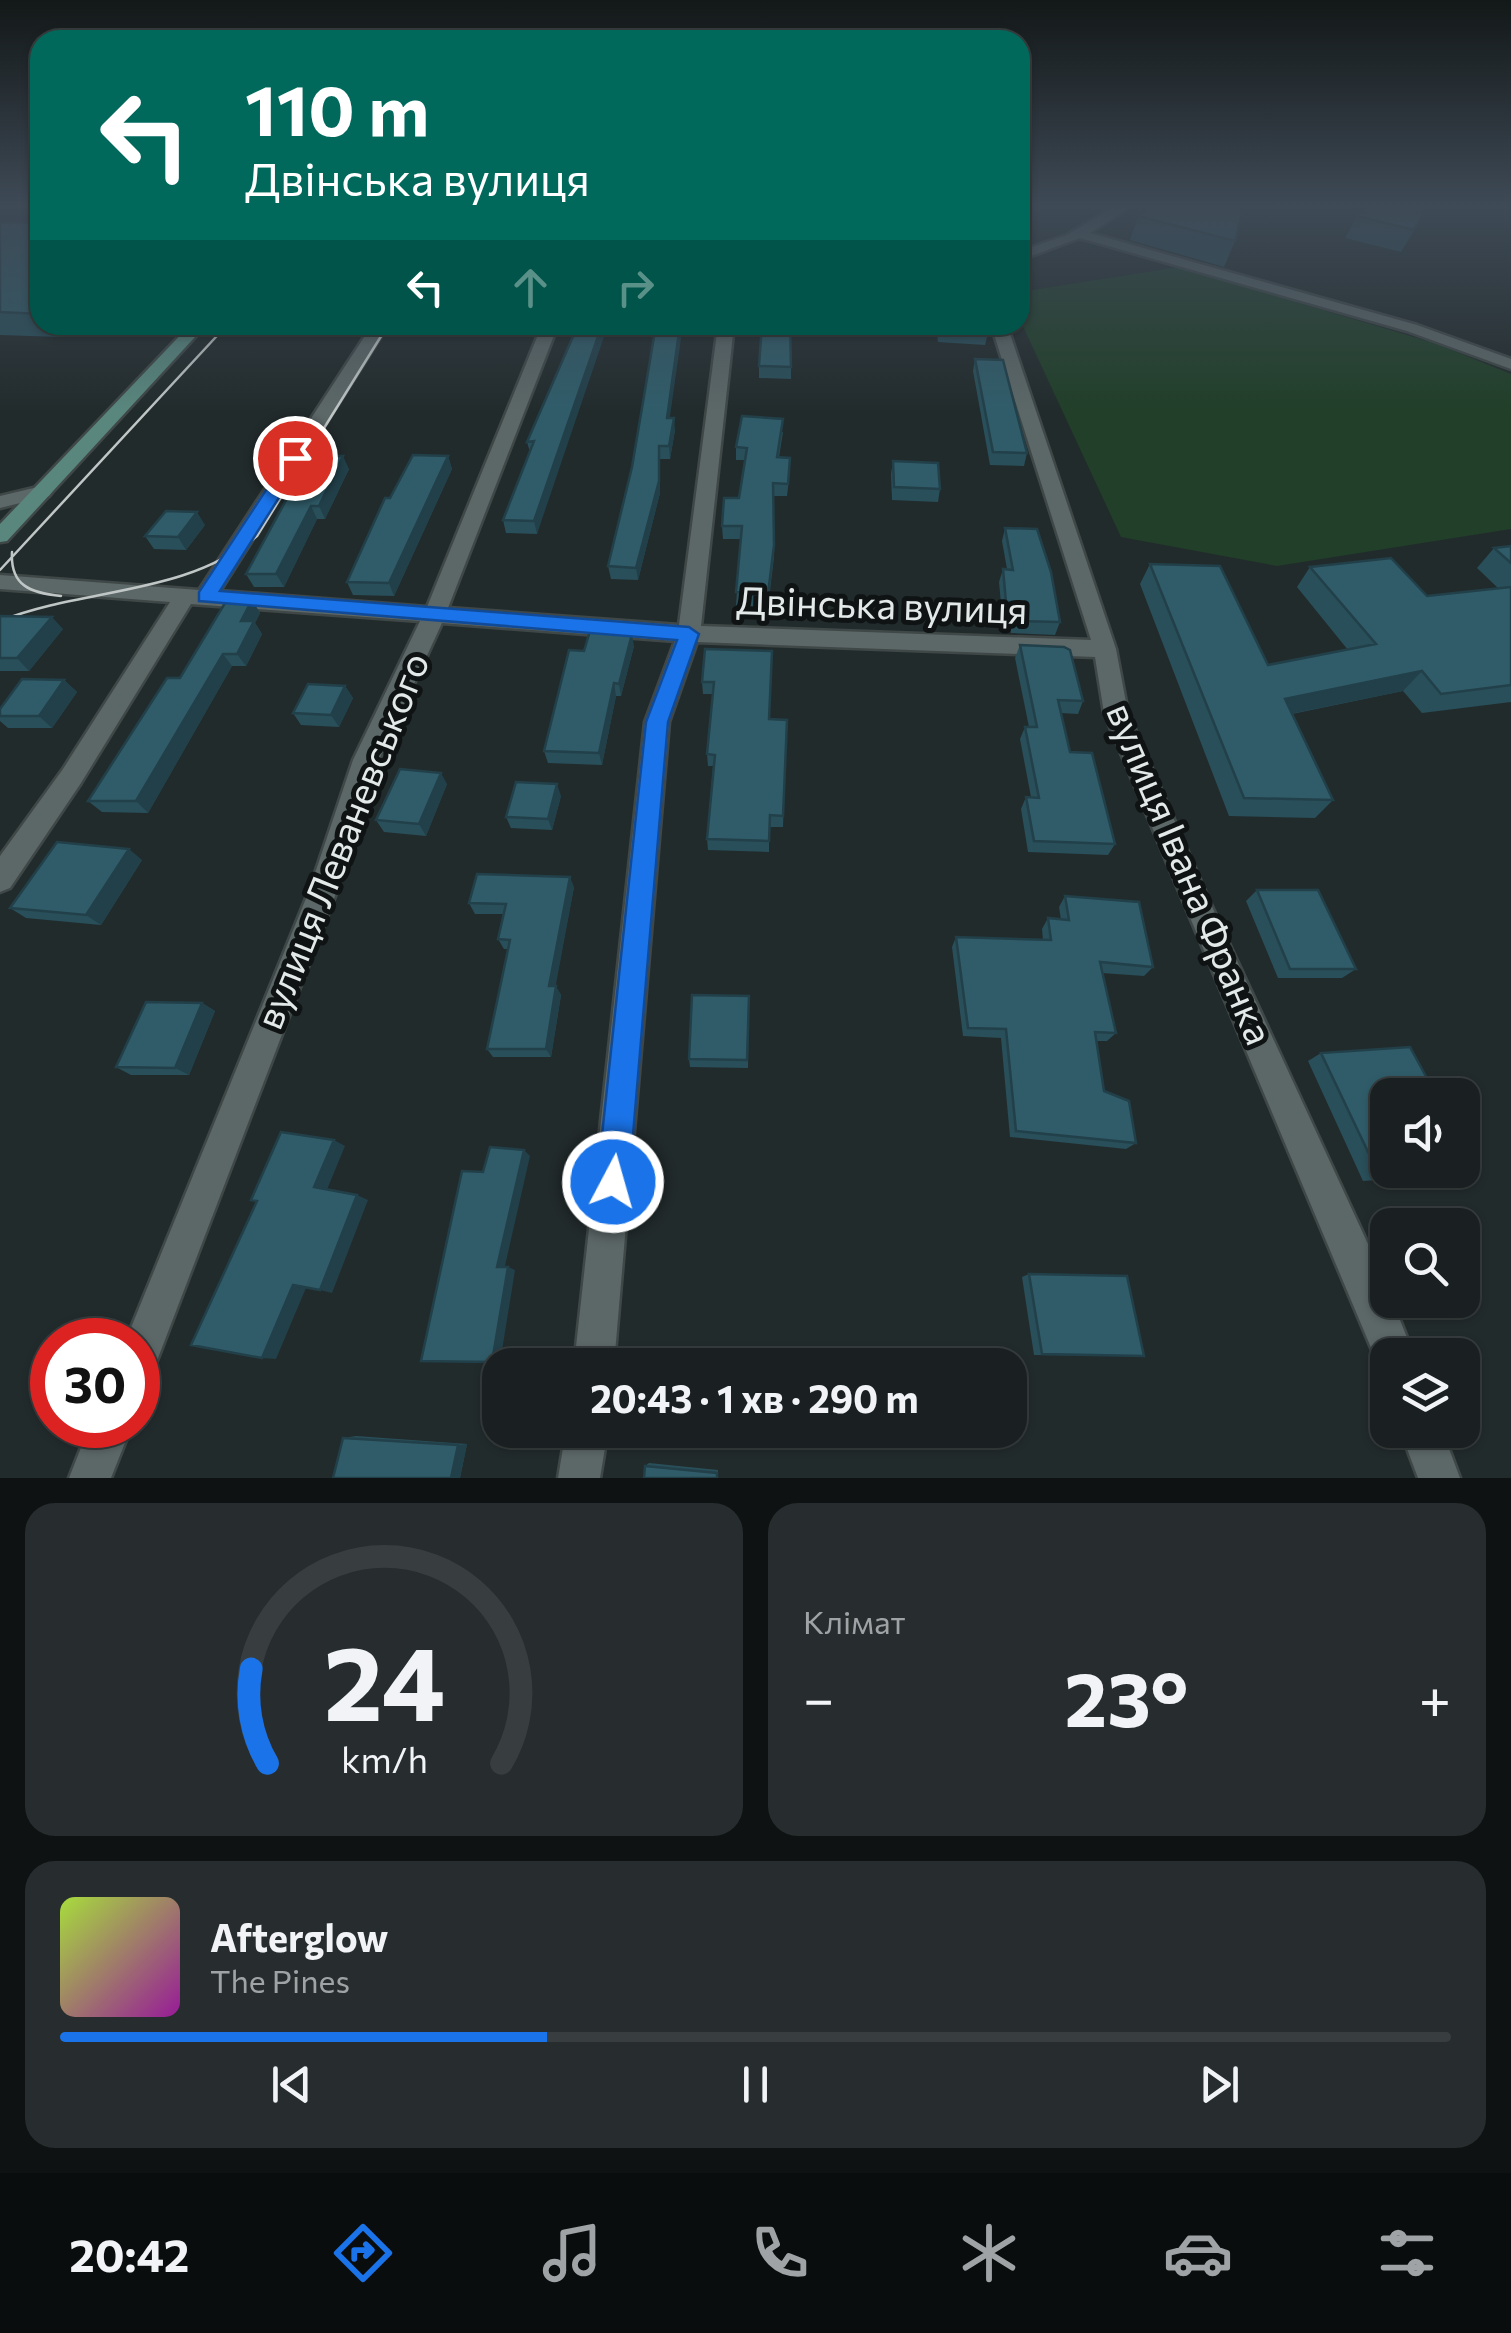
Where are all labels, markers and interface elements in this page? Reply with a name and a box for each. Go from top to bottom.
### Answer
text: 110 m [245,65,429,150]
icon: left [80,70,210,200]
text: Двінська вулиця [245,150,590,205]
icon: left [398,260,453,315]
icon: ahead [503,260,558,315]
icon: right [608,260,663,315]
pin [253,416,338,501]
icon: arrive [268,431,323,486]
street label: Двінська вулиця [736,575,1028,632]
street label: вулиця Леваневського [244,645,438,1035]
street label: вулиця Івана Франка [1098,695,1285,1051]
map controls [1370,1078,1480,1448]
button: sound [1370,1078,1480,1188]
position arrow [561,1130,665,1234]
button: search [1370,1208,1480,1318]
speed limit sign: 30 [30,1318,160,1448]
button: layers [1370,1338,1480,1448]
text: 20:43 · 1 хв · 290 m [590,1374,919,1421]
text: Клімат [803,1601,906,1641]
text: 24 [323,1615,445,1742]
text: 23° [1065,1651,1188,1742]
text: − [803,1663,834,1730]
text: + [1419,1663,1451,1730]
text: km/h [341,1737,427,1780]
text: Afterglow [210,1913,388,1960]
text: The Pines [210,1960,350,2000]
icon: previous [264,2057,319,2112]
icon: pause [728,2057,783,2112]
icon: next [1192,2057,1247,2112]
icon: directions [328,2218,398,2288]
icon: music [537,2218,607,2288]
icon: phone [745,2218,815,2288]
icon: climate [954,2218,1024,2288]
icon: car [1163,2218,1233,2288]
icon: filters [1372,2218,1442,2288]
text: 20:42 [69,2226,189,2281]

